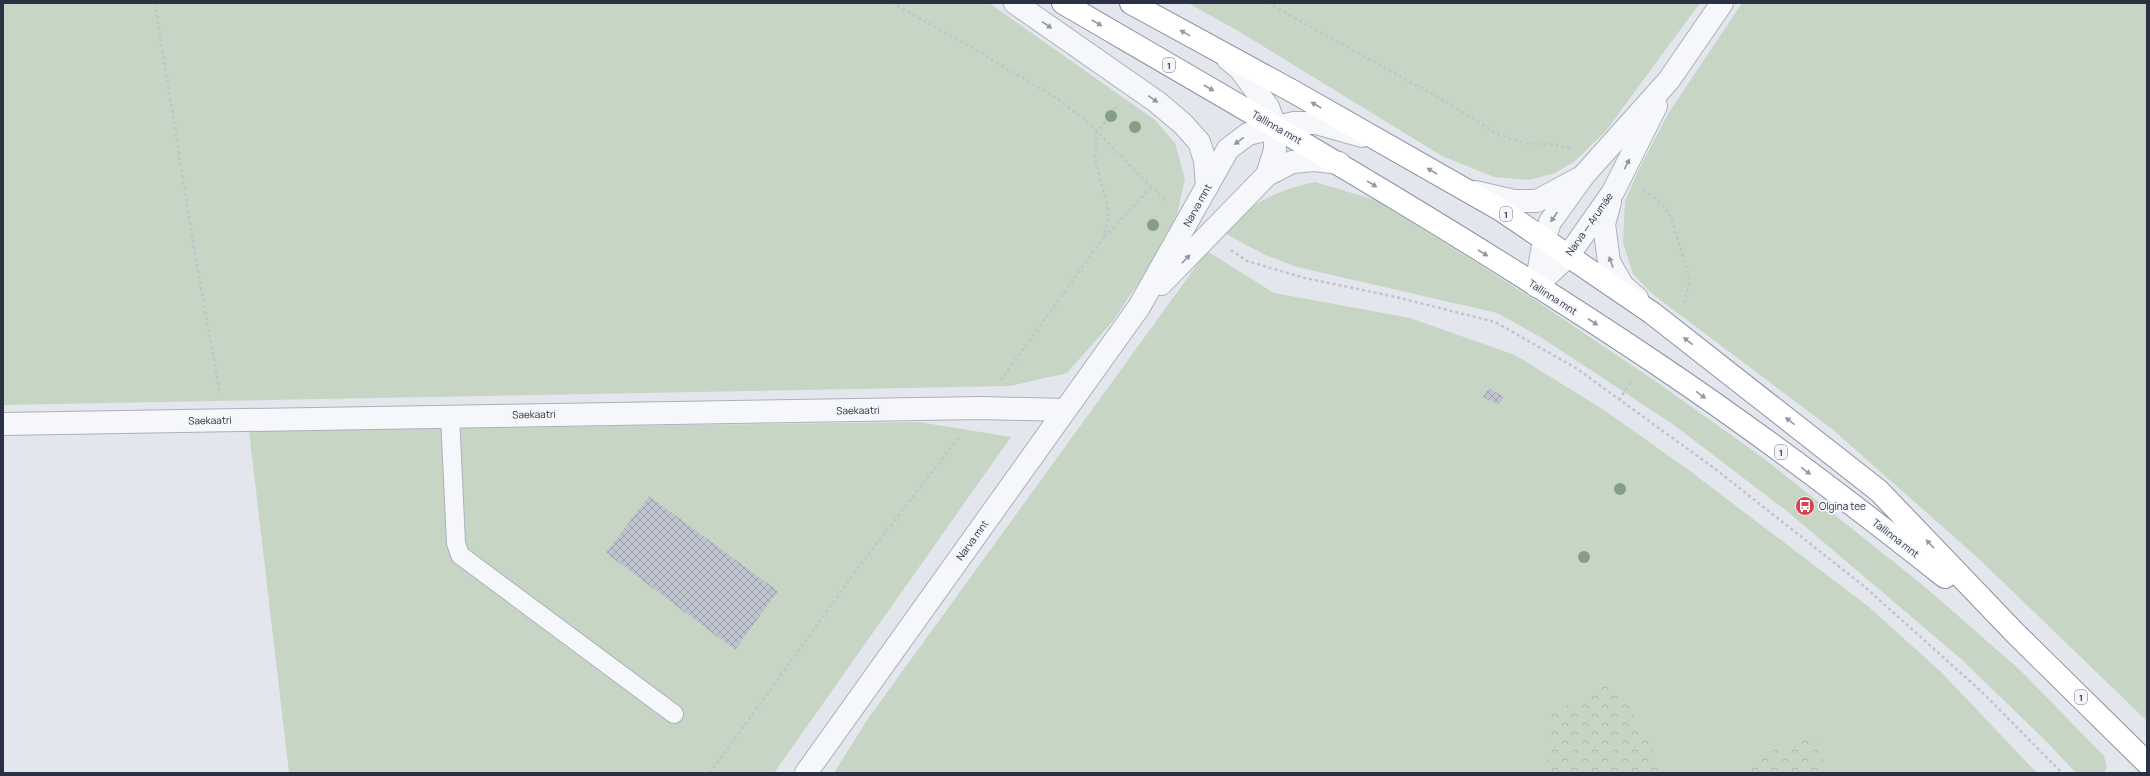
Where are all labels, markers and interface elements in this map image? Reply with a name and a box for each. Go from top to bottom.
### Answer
one-way arrow [1091,19,1103,26]
one-way arrow [1041,21,1052,29]
one-way arrow [1179,29,1191,36]
road number: 1 [1163,58,1175,72]
one-way arrow [1203,84,1215,91]
one-way arrow [1148,95,1159,103]
one-way arrow [1310,101,1322,108]
street label: Tallinna mnt [1249,107,1305,147]
one-way arrow [1234,136,1244,144]
one-way arrow [1624,158,1630,170]
one-way arrow [1426,167,1438,174]
one-way arrow [1367,180,1378,188]
street label: Narva mnt [1180,181,1214,229]
street label: Narva — Arumäe [1562,190,1616,258]
road number: 1 [1500,207,1512,221]
one-way arrow [1550,212,1558,223]
one-way arrow [1478,249,1488,257]
one-way arrow [1181,254,1191,264]
one-way arrow [1607,256,1614,268]
street label: Tallinna mnt [1526,276,1580,318]
one-way arrow [1587,319,1599,326]
one-way arrow [1683,337,1694,345]
one-way arrow [1695,391,1706,399]
street label: Saekaatri [836,403,880,417]
street label: Saekaatri [512,407,556,421]
street label: Saekaatri [188,413,232,427]
one-way arrow [1785,417,1796,426]
road number: 1 [1775,445,1787,459]
one-way arrow [1801,466,1812,475]
bus stop icon: Olgina tee [1794,495,1816,517]
place label: Olgina tee [1819,499,1866,513]
street label: Tallinna mnt [1870,515,1922,561]
street label: Narva mnt [953,517,991,563]
one-way arrow [1925,539,1934,549]
road number: 1 [2075,690,2087,704]

